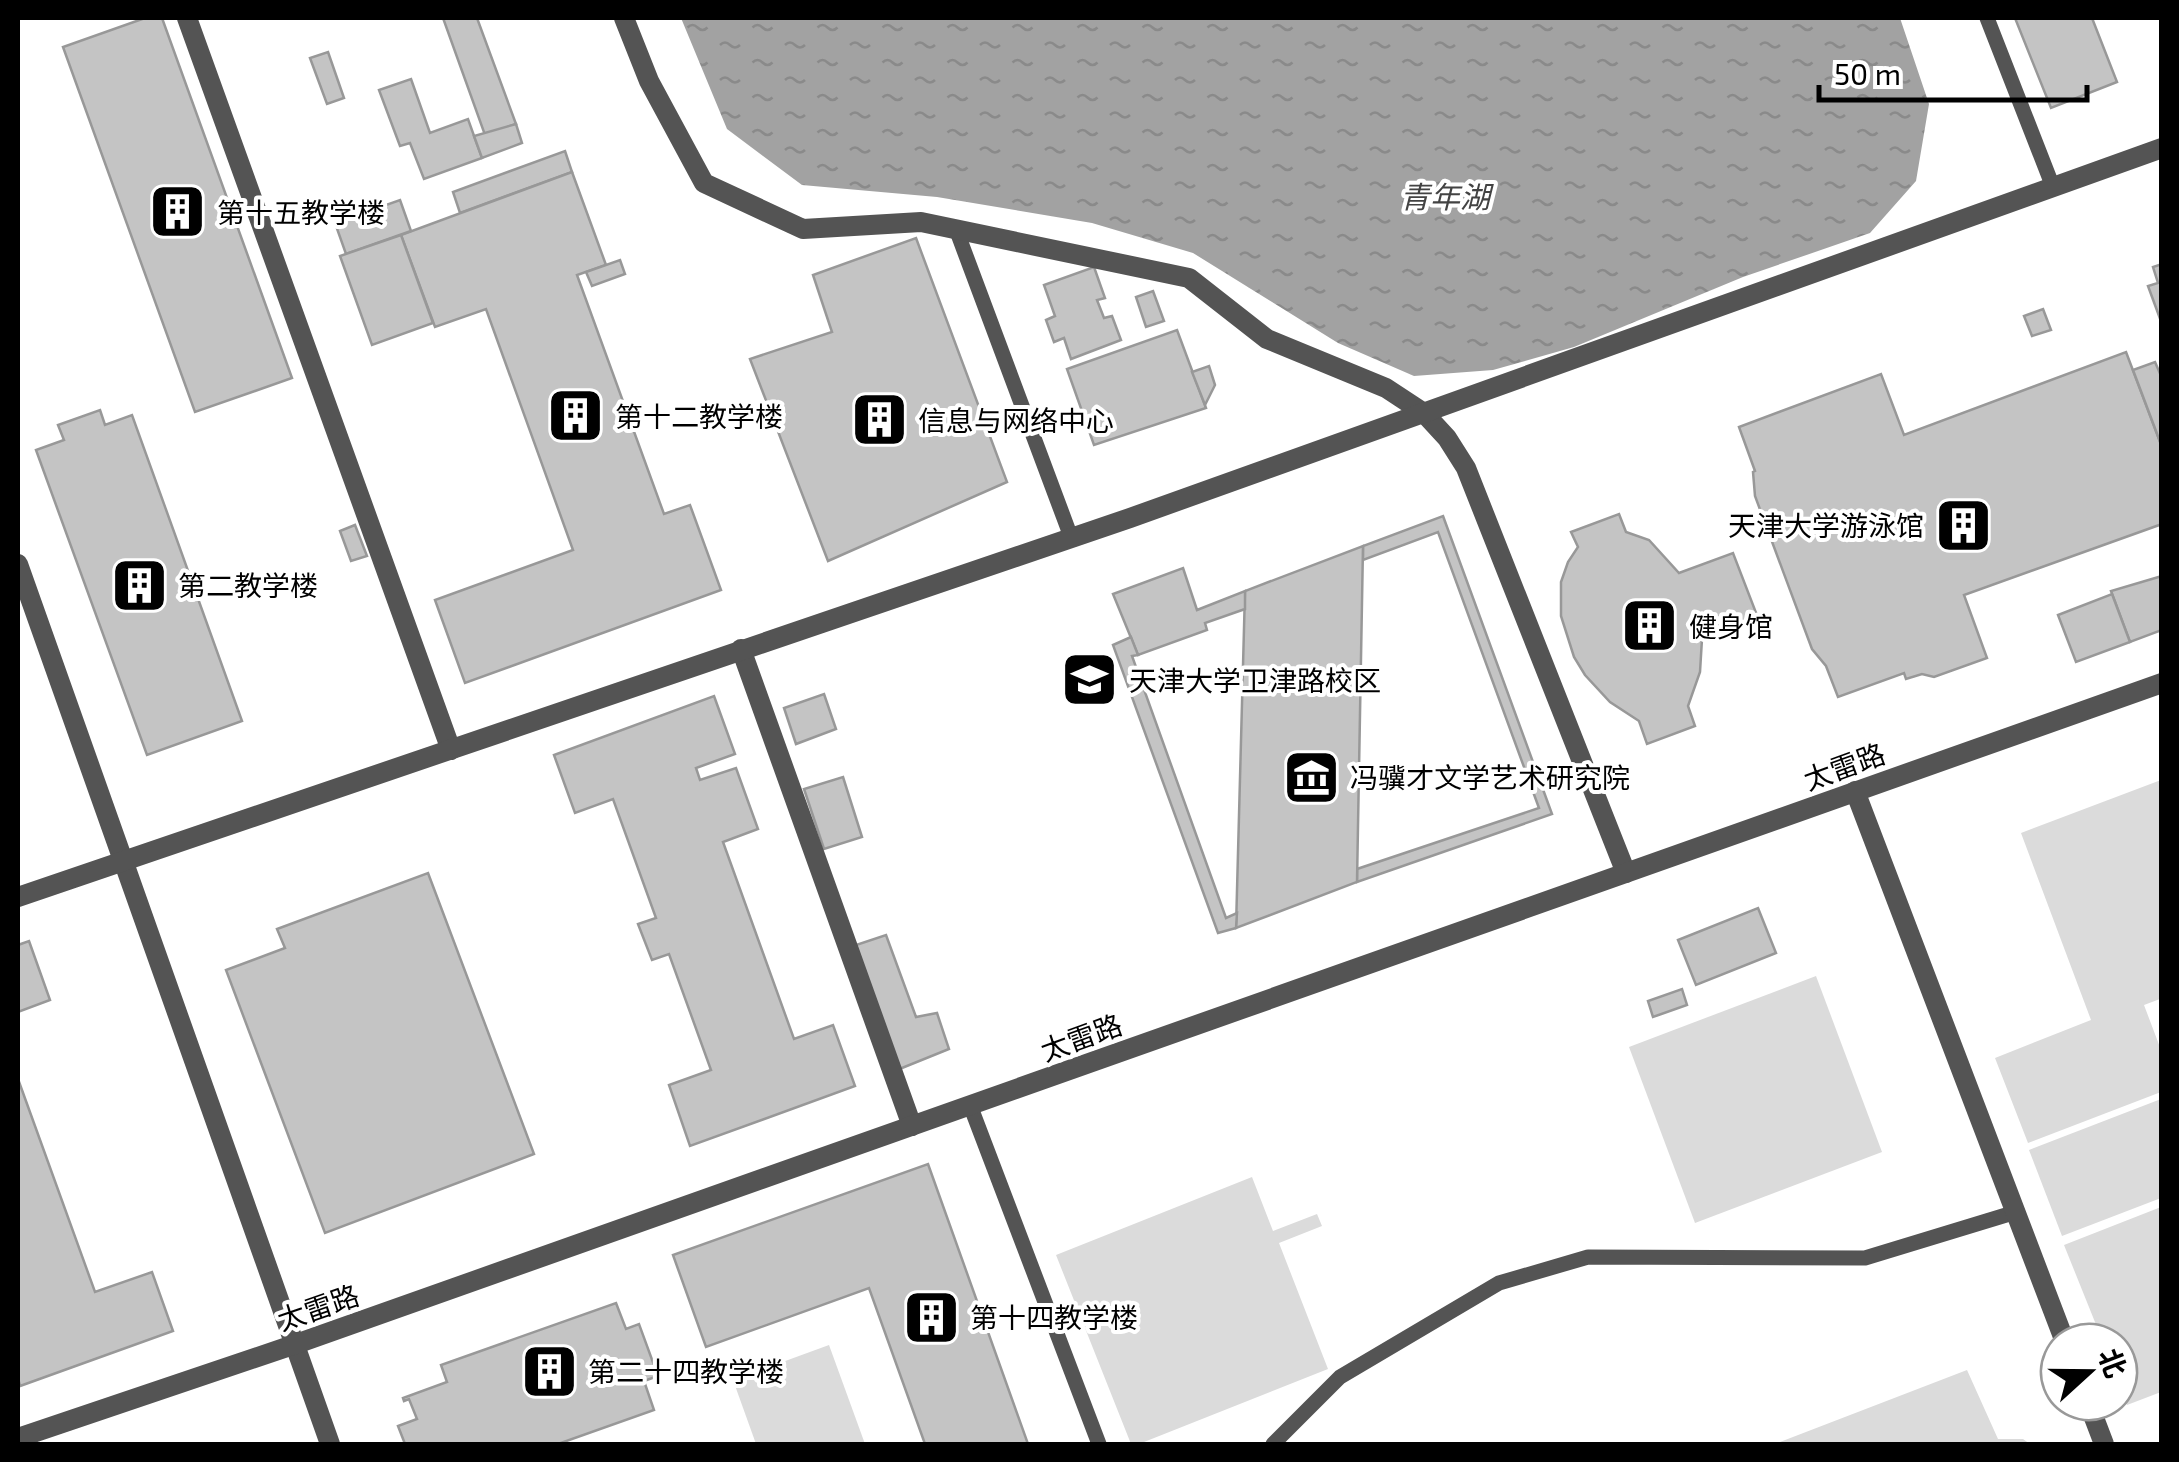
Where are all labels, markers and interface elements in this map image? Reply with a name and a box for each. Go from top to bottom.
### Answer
scale bar [1819,40,2086,102]
text: 50 m [1834,55,1901,91]
water label: 青年湖 [1400,178,1494,214]
building icon: 第十五教学楼 [148,182,208,242]
place label: 第十五教学楼 [217,195,385,229]
building icon: 第十二教学楼 [546,386,606,446]
building icon: 信息与网络中心 [849,390,909,450]
place label: 第十二教学楼 [615,399,783,433]
place label: 信息与网络中心 [918,403,1114,437]
building icon: 天津大学游泳馆 [1933,495,1993,555]
place label: 天津大学游泳馆 [1728,508,1924,542]
building icon: 第二教学楼 [109,555,169,615]
place label: 第二教学楼 [178,568,318,602]
building icon: 健身馆 [1620,596,1680,656]
place label: 健身馆 [1689,609,1773,643]
school or university icon: 天津大学卫津路校区 [1060,650,1120,710]
place label: 天津大学卫津路校区 [1129,663,1381,697]
street label: 太雷路 [1799,736,1889,796]
museum icon: 冯骥才文学艺术研究院 [1281,747,1341,807]
place label: 冯骥才文学艺术研究院 [1350,760,1630,794]
street label: 太雷路 [1036,1007,1126,1067]
street label: 太雷路 [273,1277,363,1337]
building icon: 第十四教学楼 [901,1287,961,1347]
place label: 第十四教学楼 [970,1300,1138,1334]
north arrow [2039,1322,2139,1422]
building icon: 第二十四教学楼 [519,1341,579,1401]
text: 北 [2092,1344,2134,1382]
place label: 第二十四教学楼 [588,1354,784,1388]

